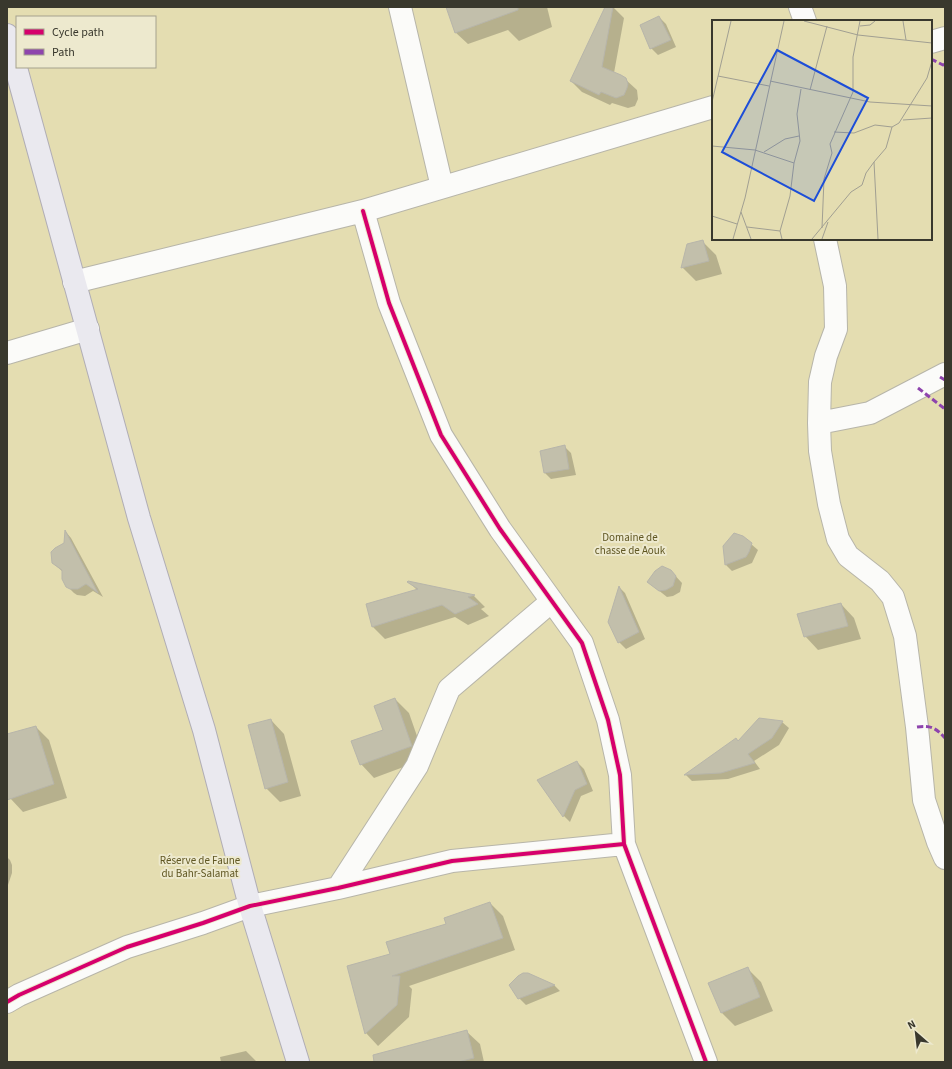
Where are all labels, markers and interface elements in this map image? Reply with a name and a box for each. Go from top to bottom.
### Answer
legend [16,16,156,68]
inset map [712,20,932,240]
text: Cycle path [52,24,104,41]
text: Path [52,44,75,61]
park label: Domaine de chasse de Aouk [595,530,666,558]
park label: Réserve de Faune du Bahr-Salamat [160,853,241,881]
north arrow [896,1013,936,1053]
text: N [905,1016,918,1033]

